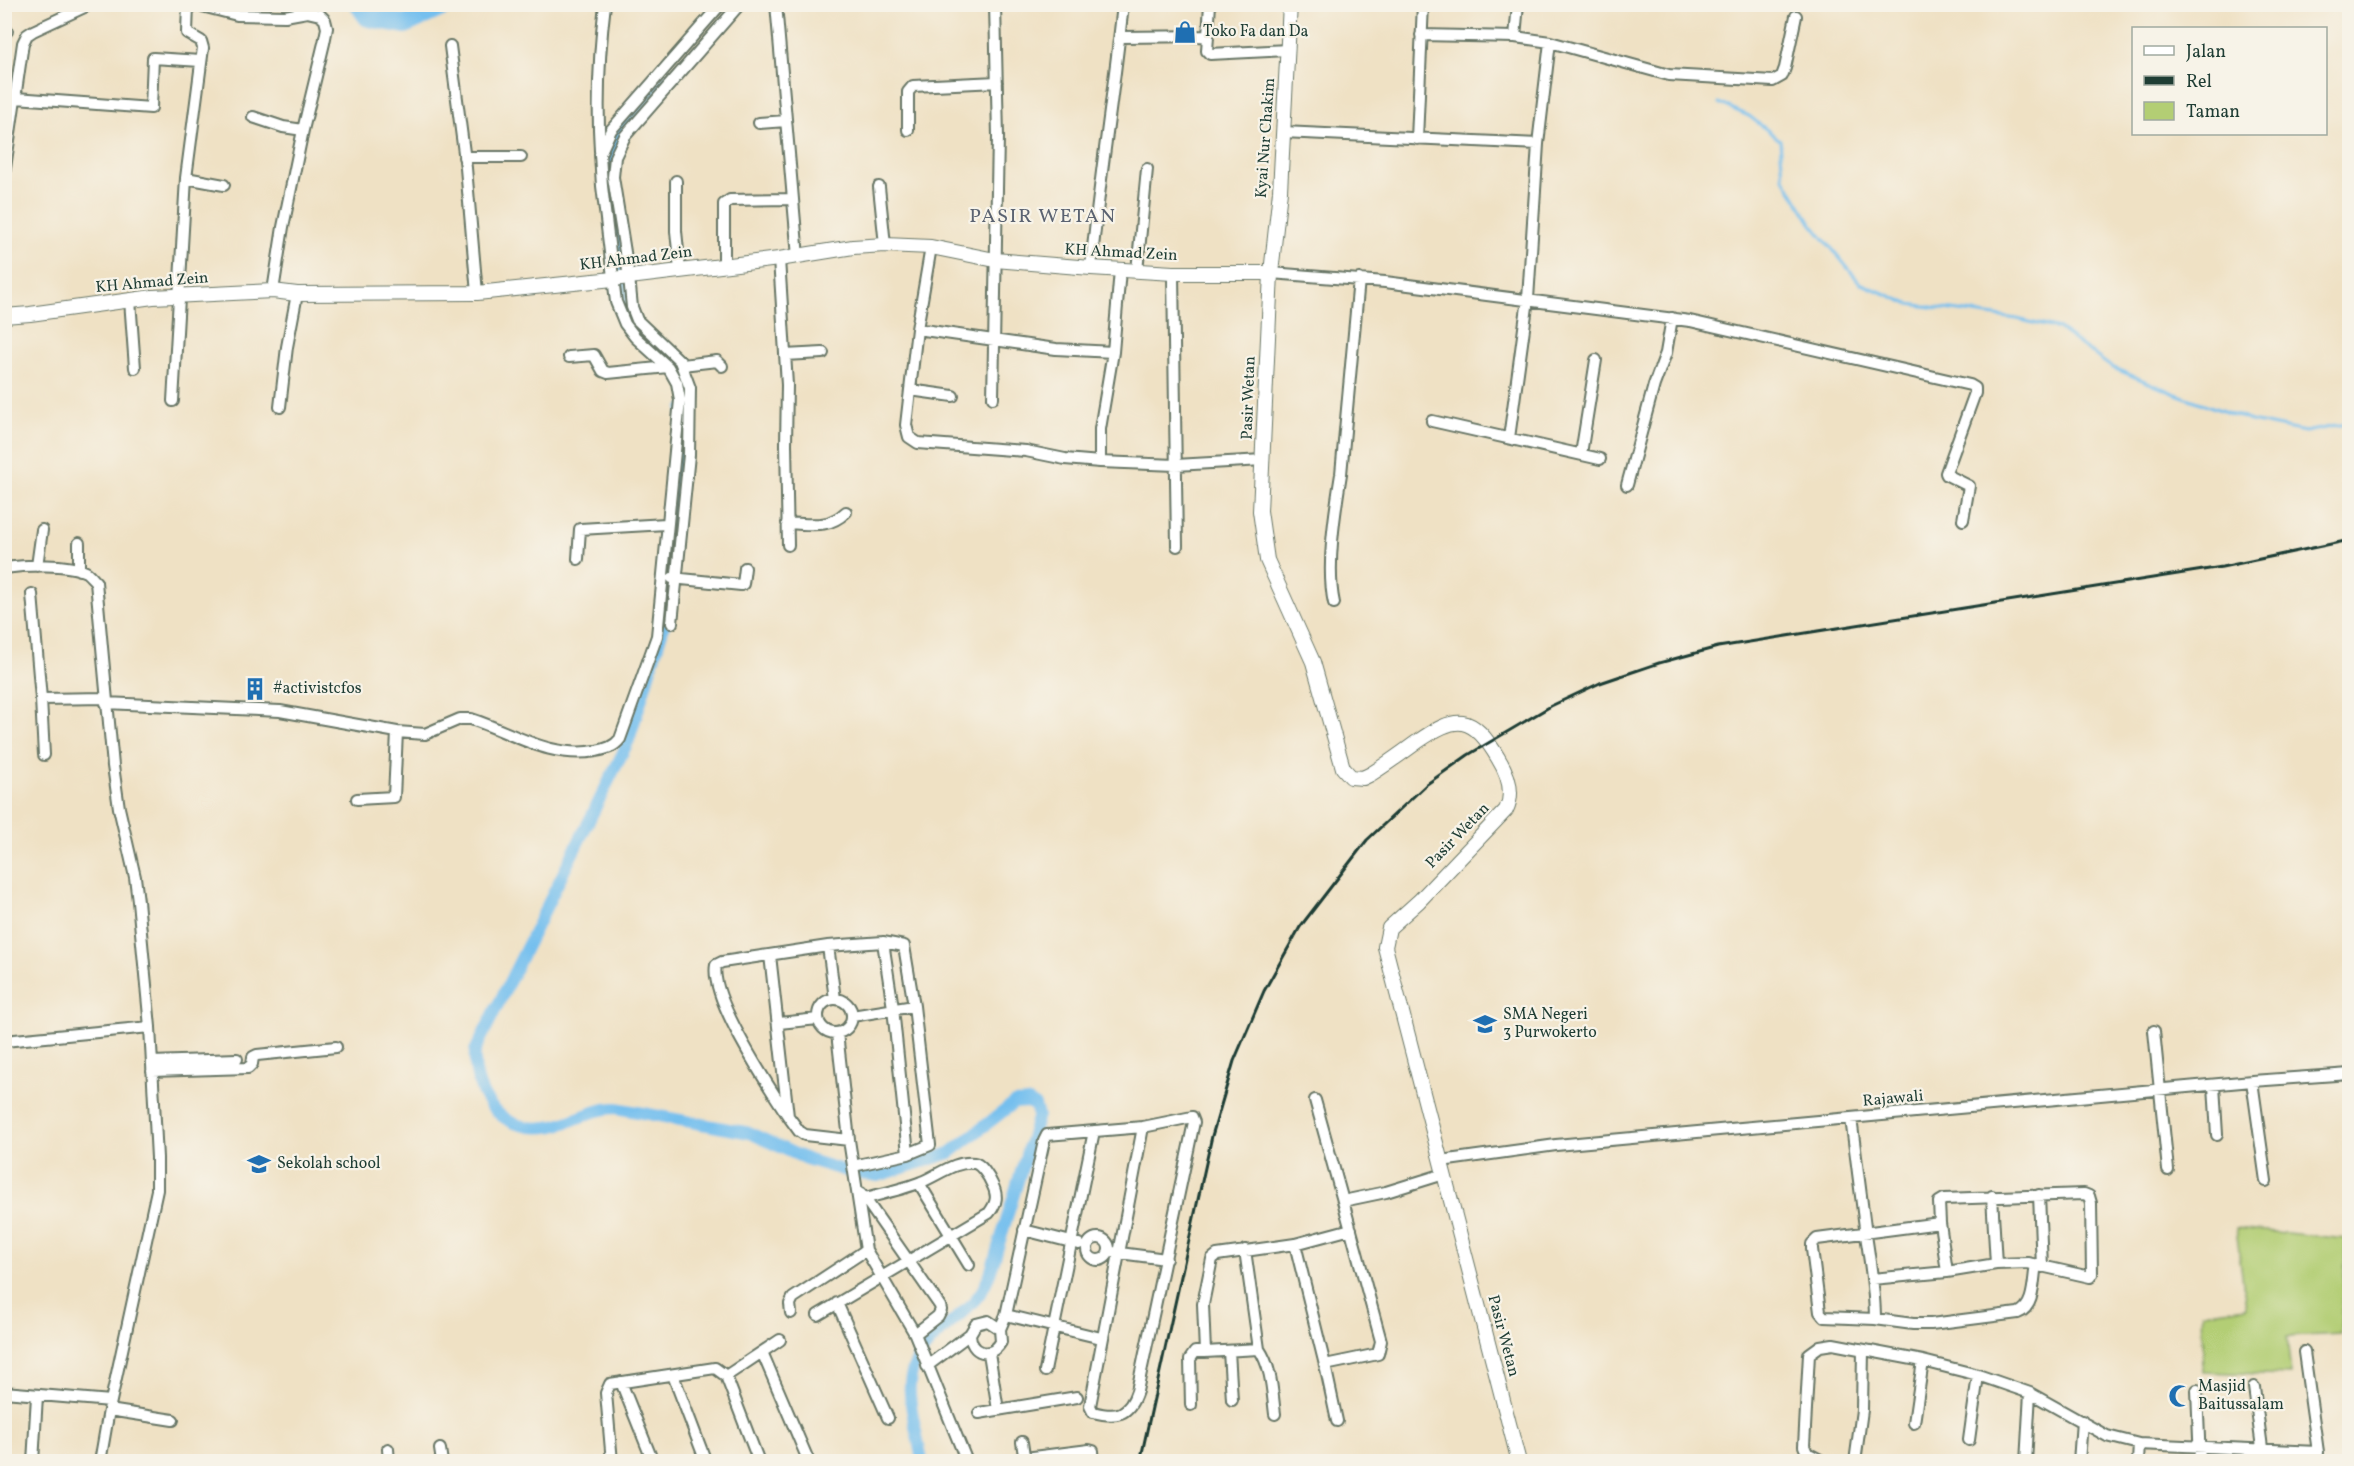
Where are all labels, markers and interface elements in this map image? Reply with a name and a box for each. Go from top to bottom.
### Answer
shop icon: Toko Fa dan Da [1172,19,1198,45]
place label: Toko Fa dan Da [1203,21,1309,43]
legend [2132,27,2327,135]
text: Jalan [2186,40,2226,65]
text: Rel [2186,70,2212,95]
street label: Kyai Nur Chakim [1251,77,1281,199]
text: Taman [2186,100,2240,125]
district label: PASIR WETAN [969,203,1117,231]
street label: KH Ahmad Zein [1064,239,1178,267]
street label: KH Ahmad Zein [578,241,694,277]
street label: KH Ahmad Zein [95,267,209,299]
street label: Pasir Wetan [1237,356,1261,440]
building icon: #activistcfos [242,676,268,702]
place label: #activistcfos [273,678,362,700]
street label: Pasir Wetan [1421,798,1495,874]
place label: SMA Negeri 3 Purwokerto [1503,1004,1597,1044]
school or university icon: SMA Negeri 3 Purwokerto [1472,1011,1498,1037]
street label: Rajawali [1862,1085,1924,1113]
school or university icon: Sekolah school [246,1151,272,1177]
place label: Sekolah school [277,1153,381,1175]
street label: Pasir Wetan [1482,1293,1524,1379]
place label: Masjid Baitussalam [2198,1376,2284,1416]
mosque icon: Masjid Baitussalam [2167,1383,2193,1409]

